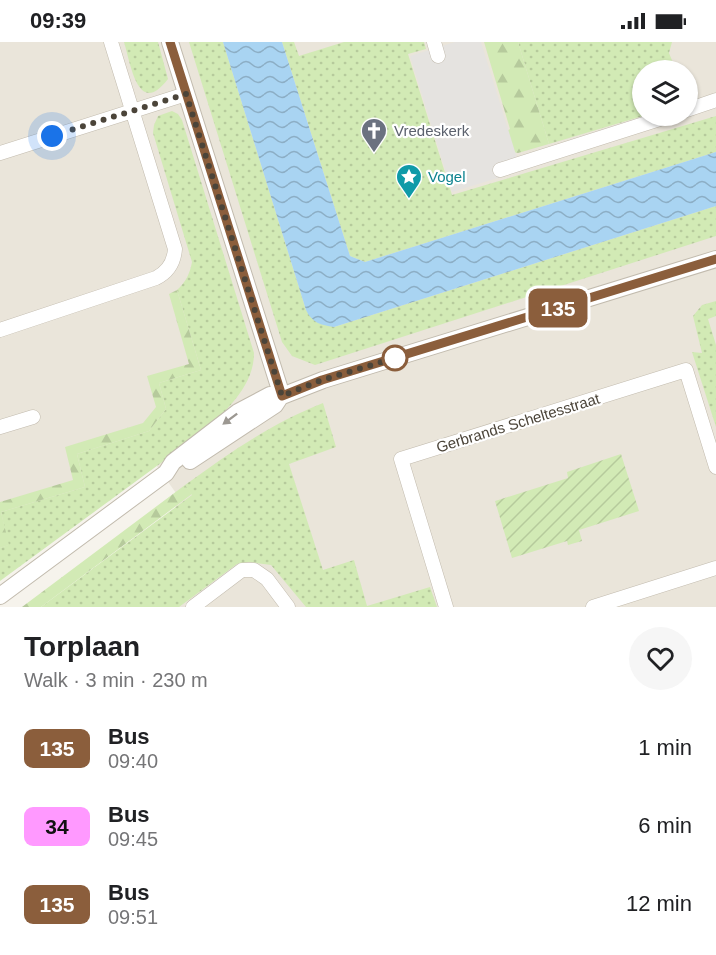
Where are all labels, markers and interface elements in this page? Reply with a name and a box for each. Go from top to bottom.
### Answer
text: 09:39 [30,8,86,33]
map controls [632,60,698,126]
button: layers [632,60,698,126]
church icon: Vredeskerk [359,116,389,154]
your location [37,121,67,151]
place label: Vredeskerk [394,122,470,139]
place icon: Vogel [394,162,424,200]
place label: Vogel [428,168,466,185]
line badge: 135 [524,288,592,328]
text: 135 [540,297,576,320]
unlabelled marker [382,345,408,371]
street label: Gerbrands Scheltesstraat [434,389,602,456]
one-way arrow [222,412,237,424]
button: heart [629,627,692,690]
text: Torplaan [24,631,140,662]
text: Walk · 3 min · 230 m [24,669,208,691]
text: Bus [108,724,150,749]
text: 1 min [638,735,692,760]
text: 135 [39,737,75,760]
text: 09:40 [108,750,158,772]
text: Bus [108,802,150,827]
text: 6 min [638,813,692,838]
text: 34 [45,815,69,838]
text: 09:45 [108,828,158,850]
text: Bus [108,880,150,905]
text: 12 min [626,891,692,916]
text: 135 [39,893,75,916]
text: 09:51 [108,906,158,928]

